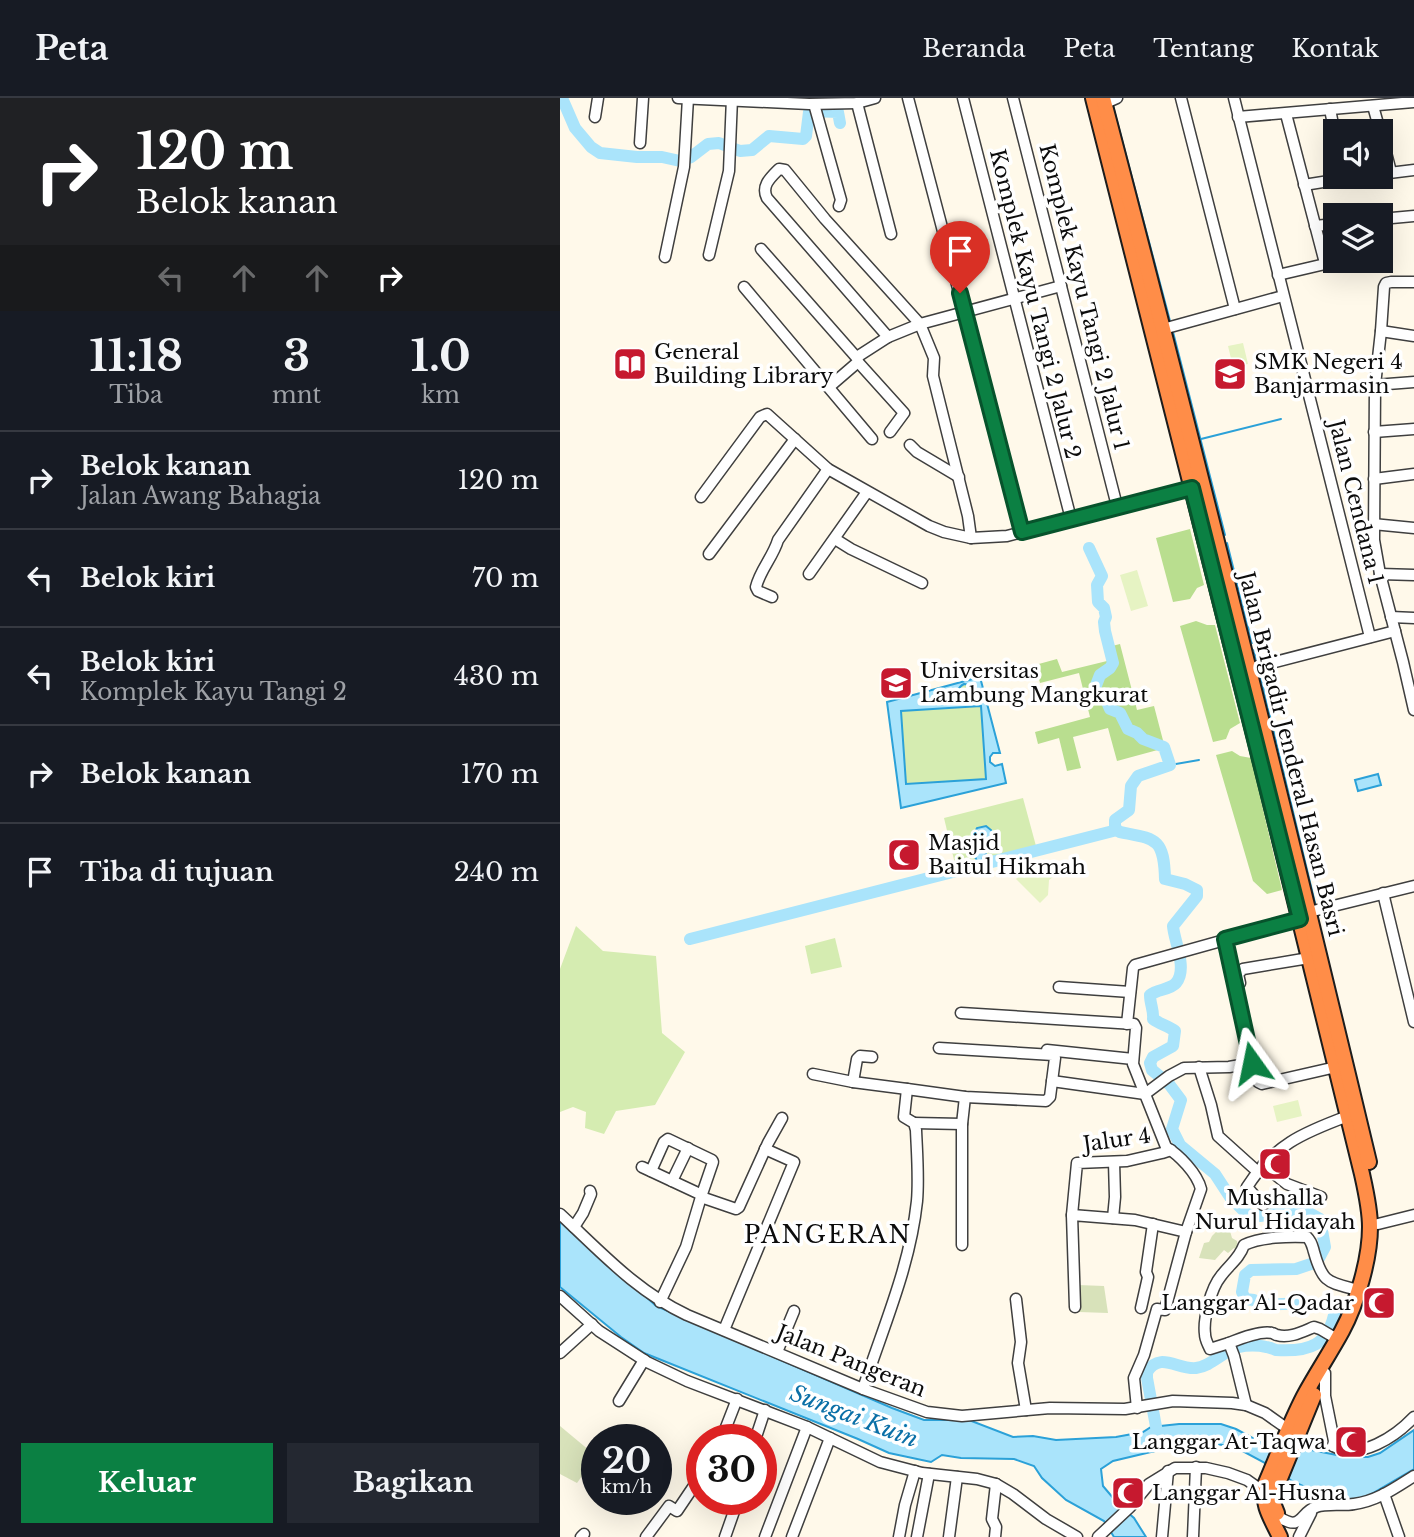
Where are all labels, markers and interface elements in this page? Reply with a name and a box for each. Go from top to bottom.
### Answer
text: Peta [35,28,109,69]
text: Beranda [923,34,1025,63]
text: Peta [1063,34,1115,63]
text: Tentang [1153,34,1254,63]
text: Kontak [1292,34,1379,63]
map controls [1323,119,1393,273]
button: sound [1323,119,1393,189]
text: 120 m [136,121,294,182]
icon: right [21,126,112,217]
street label: Komplek Kayu Tangi 2 Jalur 1 [1033,141,1135,453]
street label: Komplek Kayu Tangi 2 Jalur 2 [984,146,1086,462]
text: Belok kanan [136,182,338,222]
button: layers [1323,203,1393,273]
pin [930,221,990,293]
icon: arrive [941,232,979,270]
icon: left [152,259,190,297]
icon: ahead [225,259,263,297]
icon: ahead [298,259,336,297]
icon: right [371,259,409,297]
text: 11:18 [89,330,183,382]
text: 3 [283,330,310,382]
text: 1.0 [411,330,471,382]
place label: General Building Library [654,339,834,389]
library icon: General Building Library [611,345,649,383]
place label: SMK Negeri 4 Banjarmasin [1254,349,1403,399]
school or university icon: SMK Negeri 4 Banjarmasin [1211,355,1249,393]
text: Tiba [109,381,163,409]
text: mnt [272,381,321,409]
text: km [421,381,460,409]
street label: Jalan Cendana 1 [1322,414,1389,587]
text: Belok kanan [80,450,251,482]
icon: right [21,461,59,499]
text: 120 m [457,464,539,496]
text: Jalan Awang Bahagia [80,482,321,510]
icon: left [21,559,59,597]
text: Belok kiri [80,562,215,594]
text: 70 m [472,562,539,594]
street label: Jalan Brigadir Jenderal Hasan Basri [1232,566,1349,939]
text: Belok kiri [80,646,215,678]
icon: left [21,657,59,695]
place label: Universitas Lambung Mangkurat [920,658,1148,708]
text: 430 m [454,660,539,692]
school or university icon: Universitas Lambung Mangkurat [877,664,915,702]
text: Komplek Kayu Tangi 2 [80,678,347,706]
icon: right [21,755,59,793]
text: Belok kanan [80,758,251,790]
text: 170 m [460,758,539,790]
place label: Masjid Baitul Hikmah [928,830,1086,880]
mosque icon: Masjid Baitul Hikmah [885,836,923,874]
icon: arrive [21,853,59,891]
text: Tiba di tujuan [80,856,274,888]
text: 240 m [454,856,539,888]
position arrow [1215,1026,1289,1100]
street label: Jalur 4 [1079,1122,1152,1158]
mosque icon: Mushalla Nurul Hidayah [1256,1145,1294,1183]
place label: Mushalla Nurul Hidayah [1195,1185,1355,1235]
district label: PANGERAN [744,1220,912,1249]
mosque icon: Langgar Al-Qadar [1360,1284,1398,1322]
place label: Langgar Al-Qadar [1161,1290,1354,1316]
street label: Jalan Pangeran [770,1318,930,1403]
water label: Sungai Kuin [786,1379,922,1453]
mosque icon: Langgar At-Taqwa [1332,1423,1370,1461]
speed limit sign: 30 [686,1424,777,1515]
place label: Langgar At-Taqwa [1132,1429,1326,1455]
text: 20 [602,1439,651,1482]
button: Keluar [21,1443,273,1523]
button: Bagikan [287,1443,539,1523]
mosque icon: Langgar Al-Husna [1109,1474,1147,1512]
text: km/h [601,1476,652,1498]
place label: Langgar Al-Husna [1152,1480,1346,1506]

